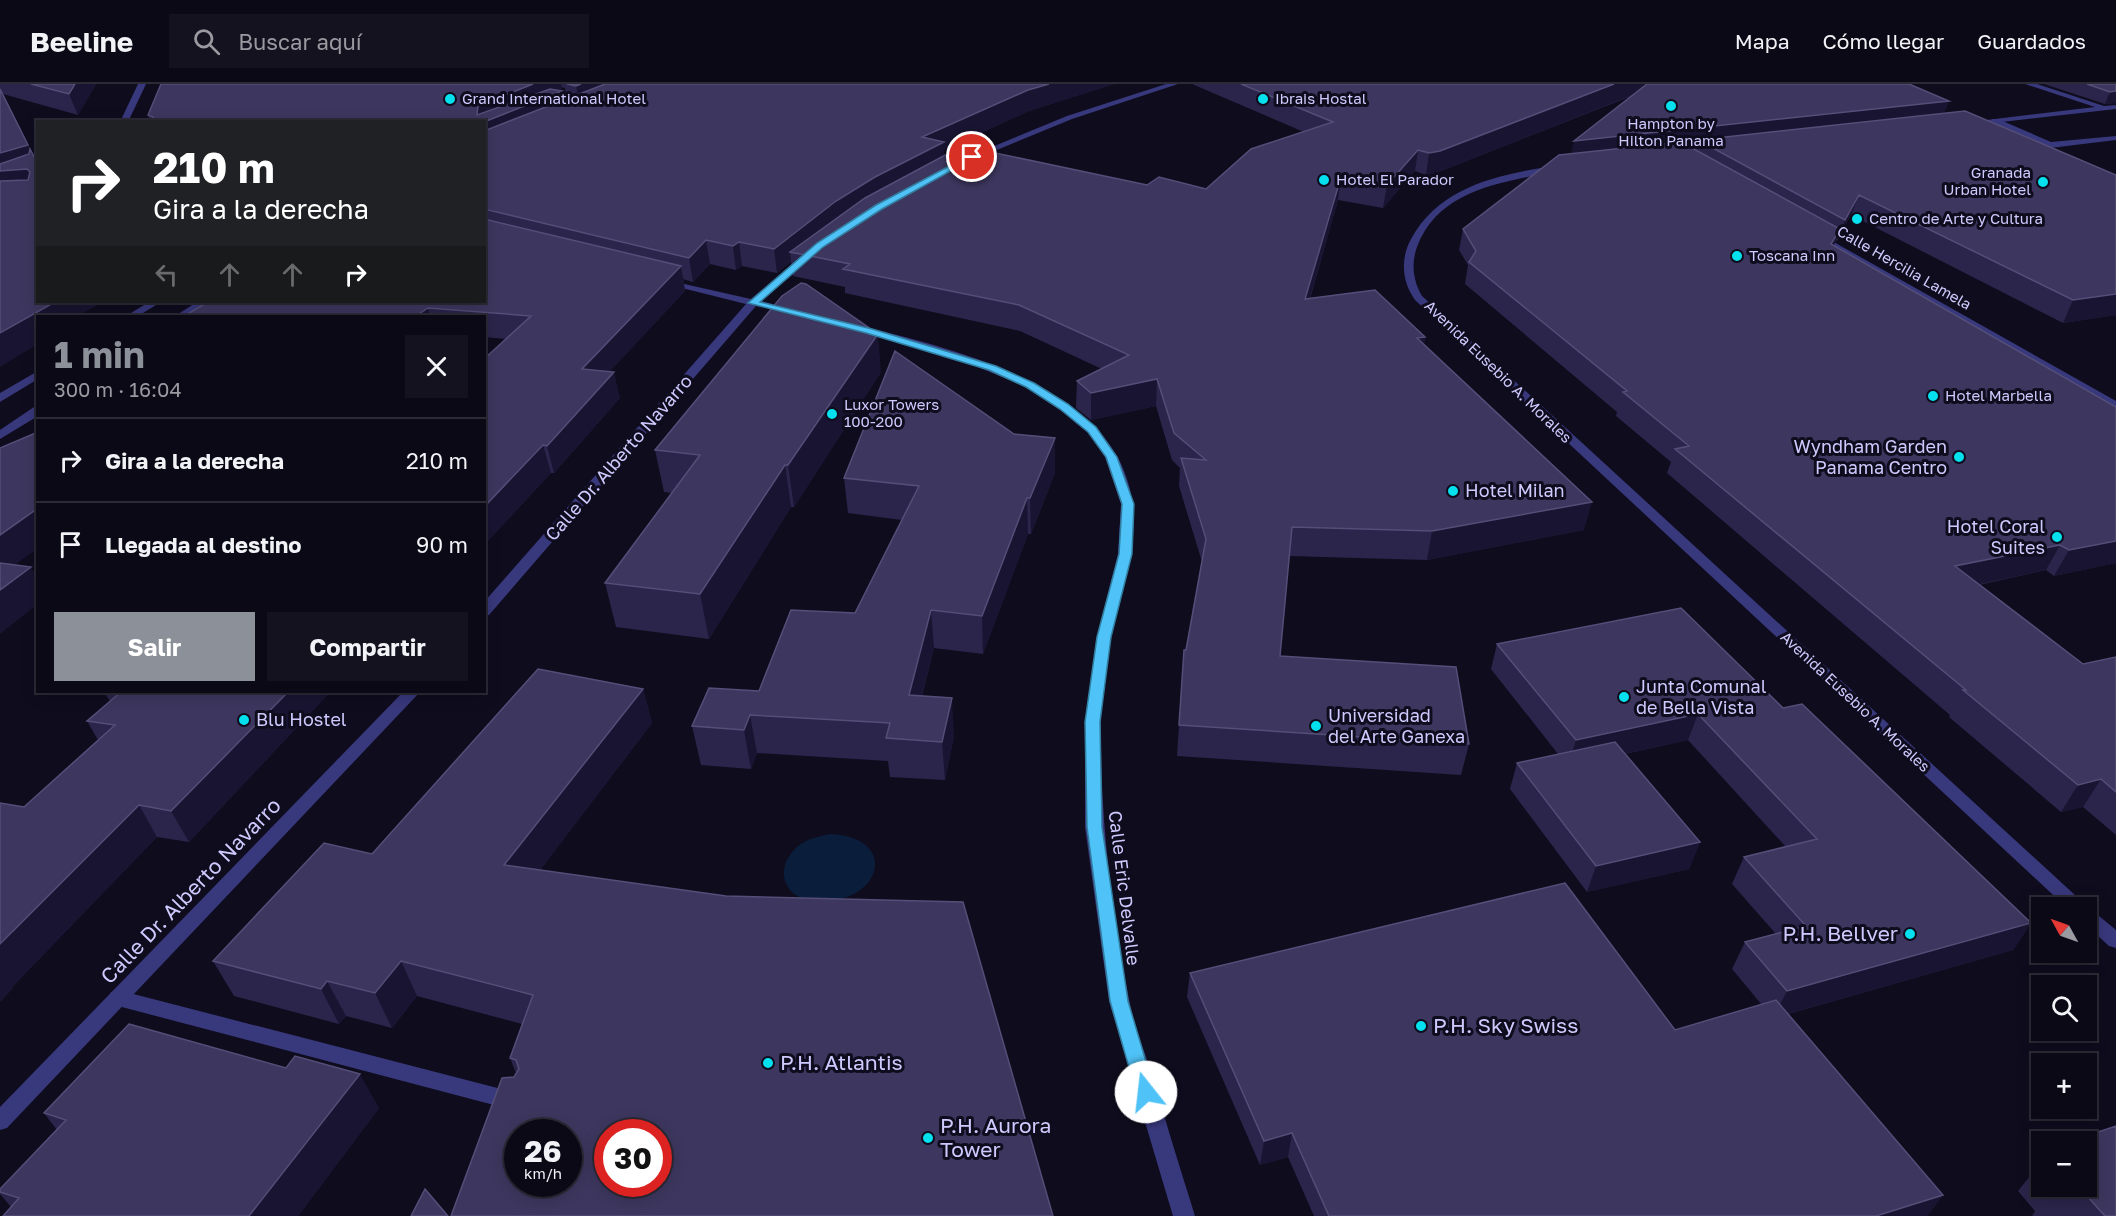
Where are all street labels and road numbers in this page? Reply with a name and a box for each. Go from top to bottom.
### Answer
street label: Calle Hercilia Lamela [1834,221,1975,313]
street label: Avenida Eusebio A. Morales [1421,296,1576,446]
street label: Calle Dr. Alberto Navarro [540,370,696,545]
street label: Avenida Eusebio A. Morales [1777,627,1934,775]
street label: Calle Dr. Alberto Navarro [95,792,286,989]
street label: Calle Eric Delvalle [1105,809,1145,967]

